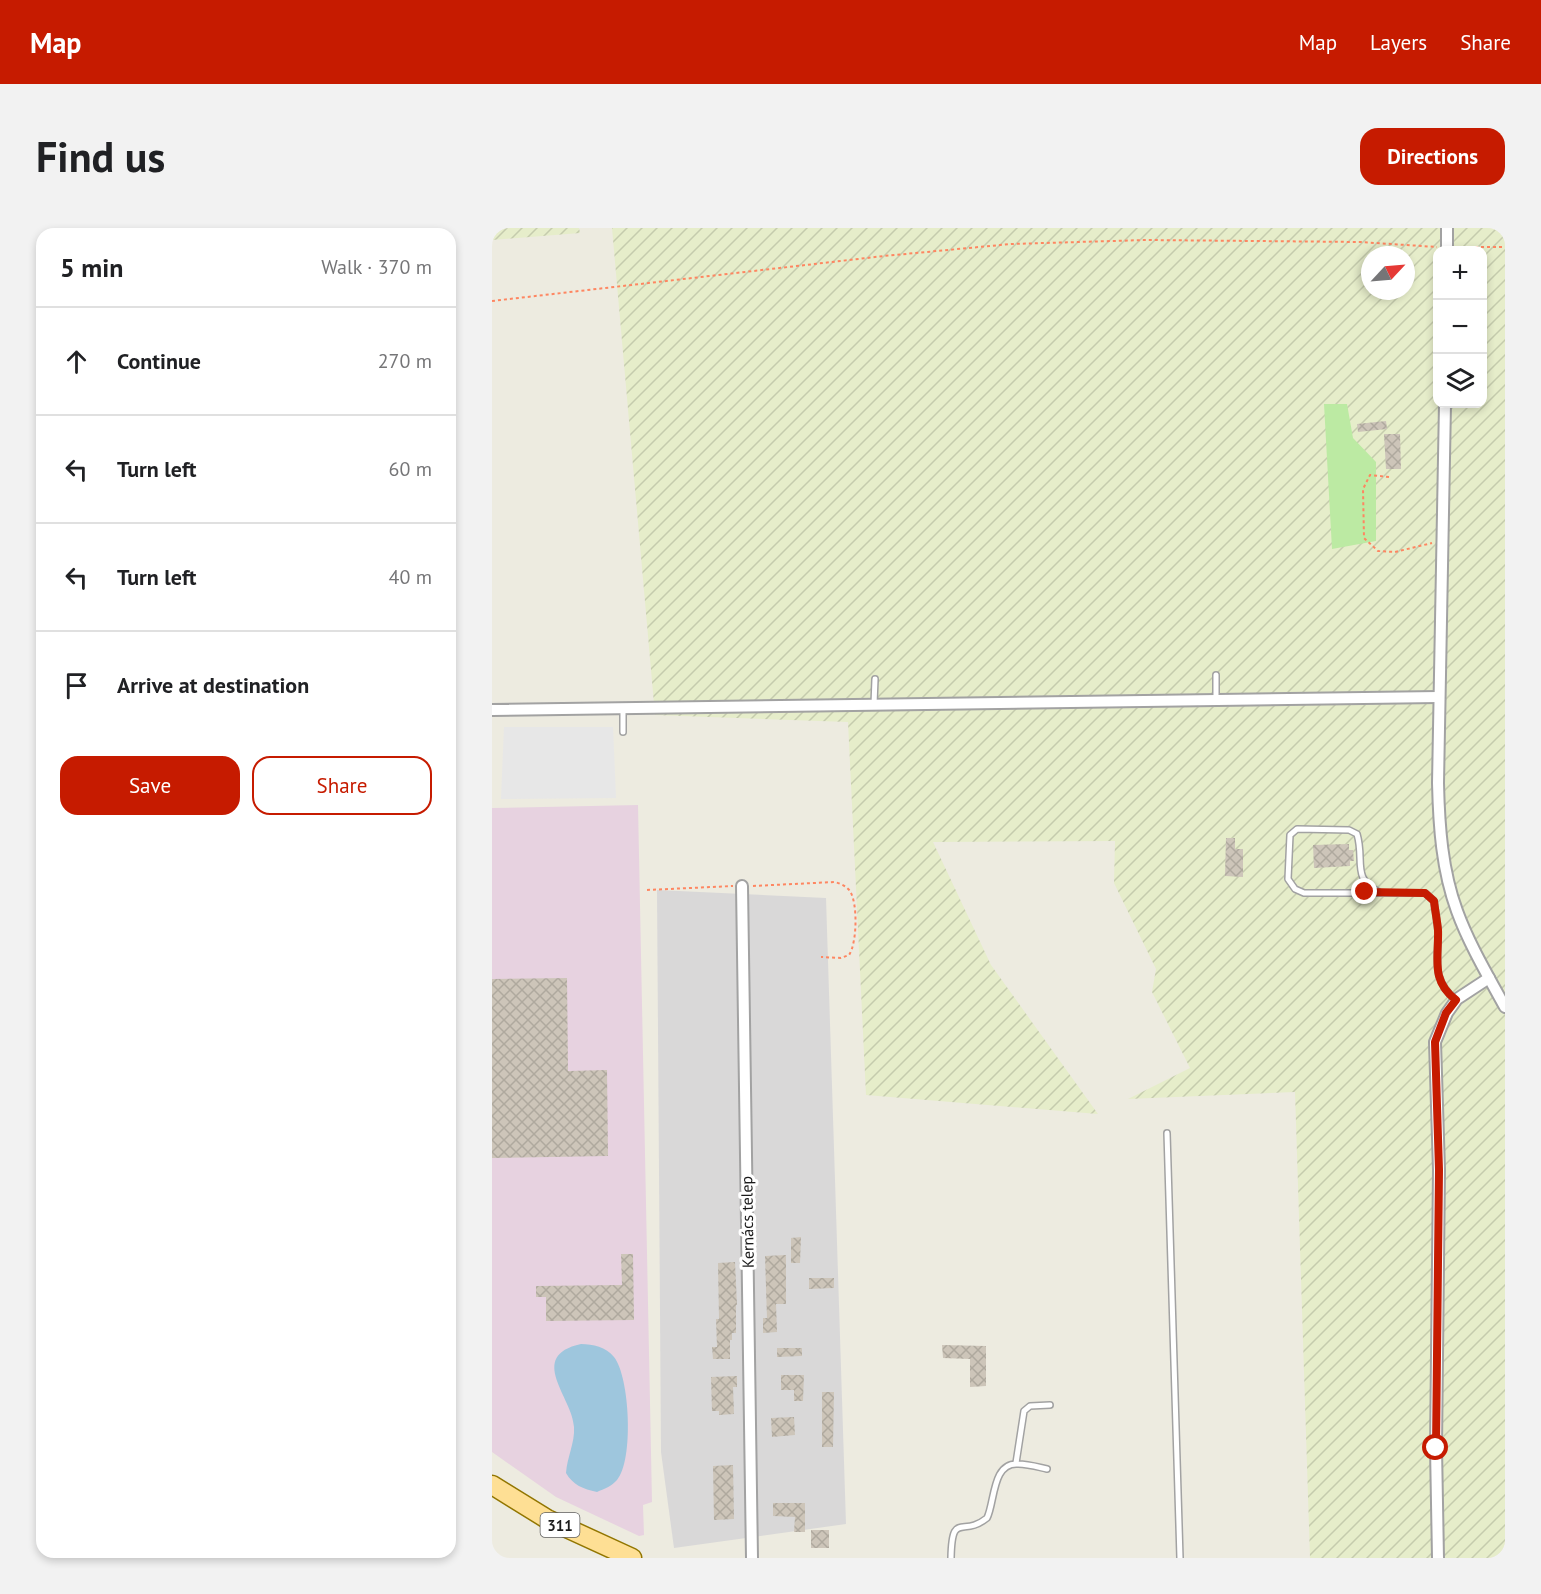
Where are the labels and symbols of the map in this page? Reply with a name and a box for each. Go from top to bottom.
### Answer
north arrow [1361,246,1415,300]
route end [1351,878,1377,904]
street label: Kernács telep [736,1176,758,1268]
route start [1422,1434,1448,1460]
road number: 311 [540,1513,580,1537]

